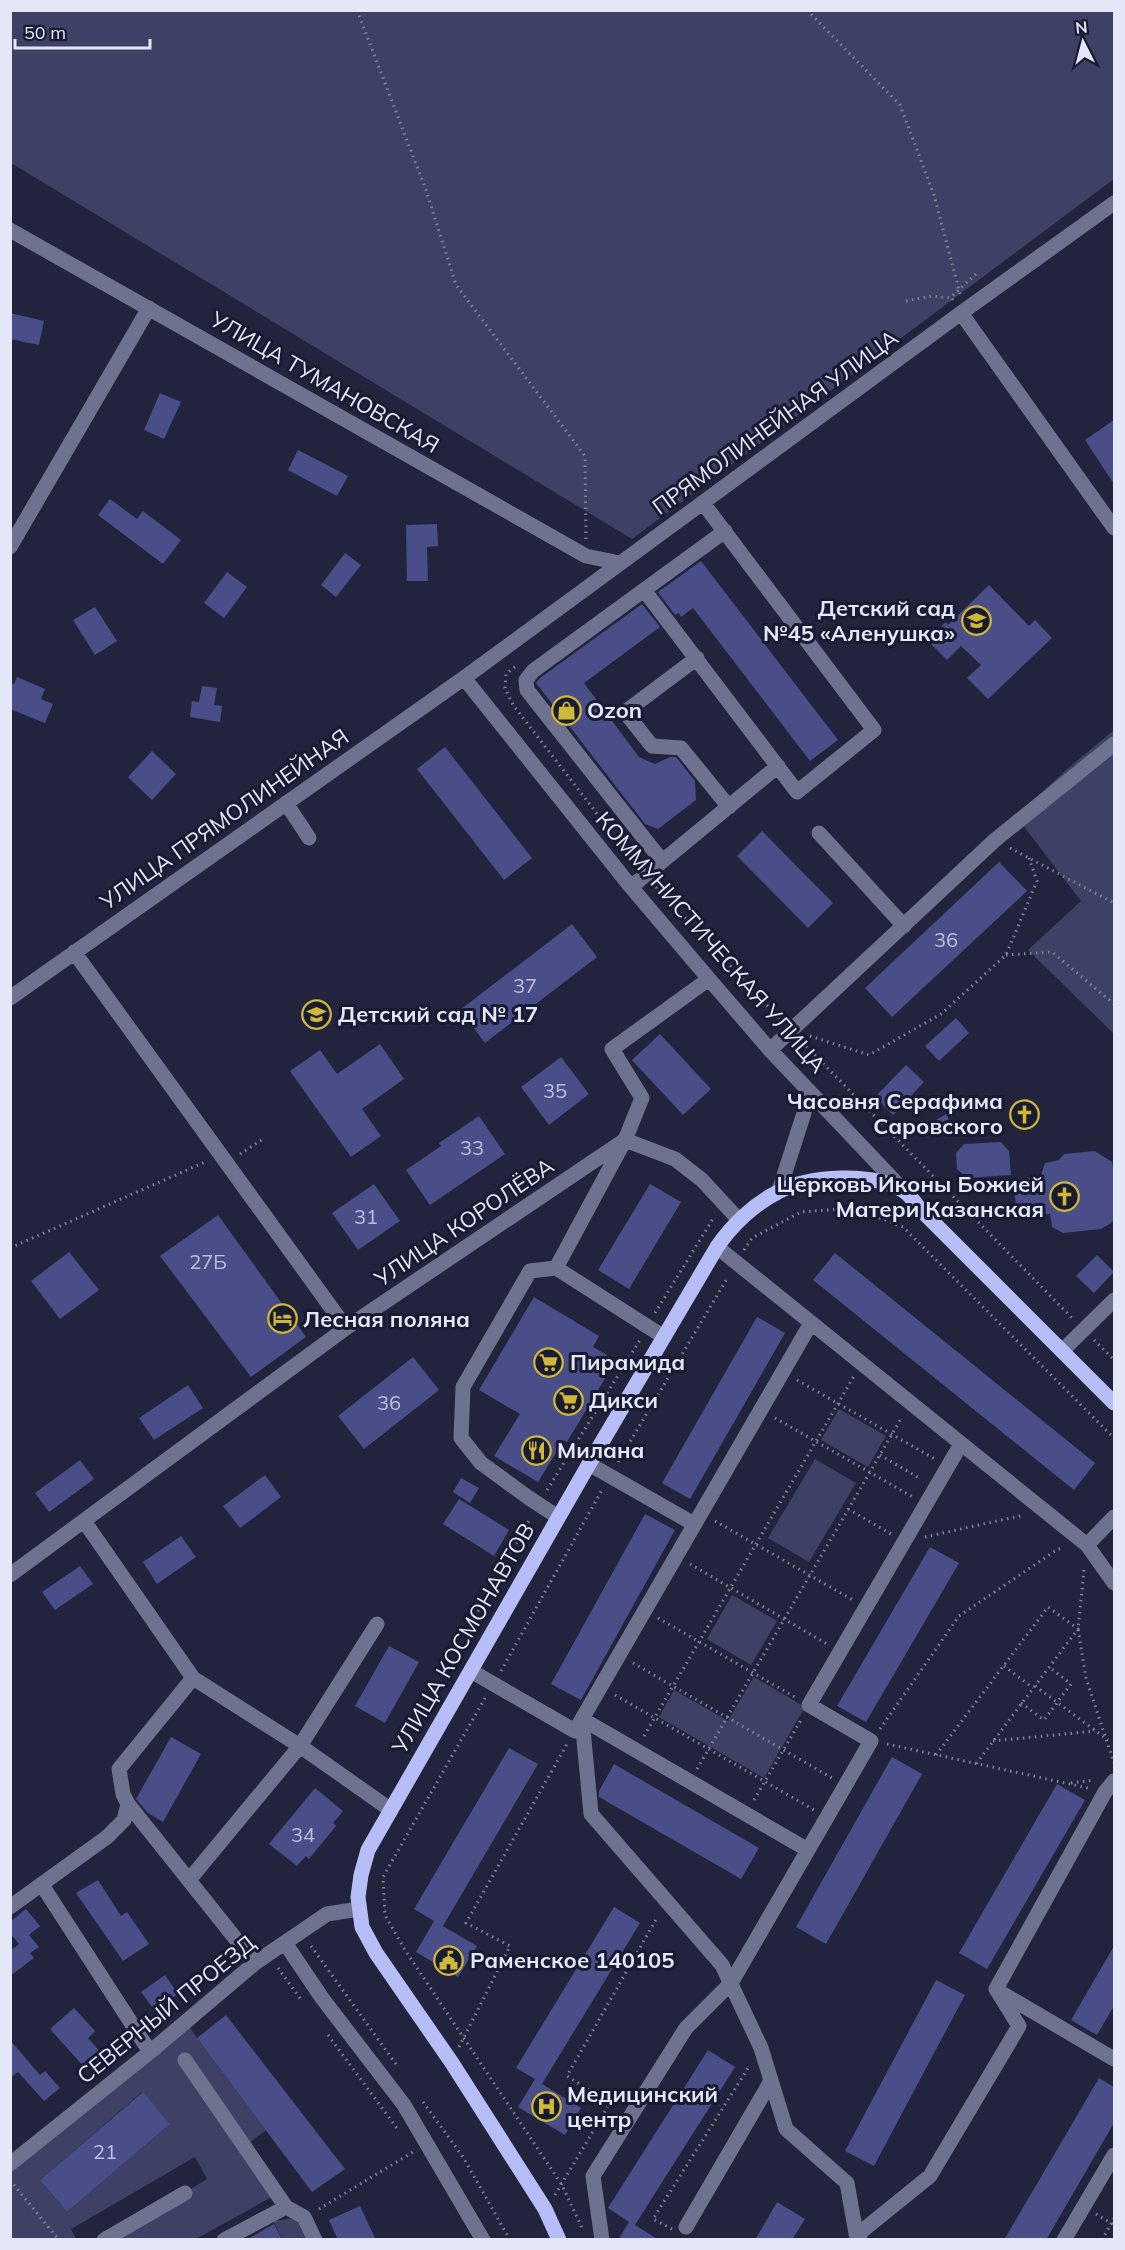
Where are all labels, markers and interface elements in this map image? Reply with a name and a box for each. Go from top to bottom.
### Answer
scale bar [15,12,150,50]
north arrow [1053,12,1113,72]
text: N [1074,17,1088,38]
text: 50 m [24,21,66,44]
street label: УЛИЦА ТУМАНОВСКАЯ [205,304,444,459]
street label: ПРЯМОЛИНЕЙНАЯ УЛИЦА [647,323,903,521]
place label: Детский сад №45 «Аленушка» [763,594,955,647]
school or university icon: Детский сад №45 «Аленушка» [960,605,992,637]
shop icon: Ozon [550,694,582,726]
place label: Ozon [587,696,642,724]
street label: УЛИЦА ПРЯМОЛИНЕЙНАЯ [93,722,354,916]
street label: КОММУНИСТИЧЕСКАЯ УЛИЦА [590,806,832,1078]
house number: 36 [934,927,958,952]
house number: 37 [513,973,537,998]
school or university icon: Детский сад № 17 [301,998,333,1030]
place label: Детский сад № 17 [338,1000,538,1028]
house number: 35 [543,1078,567,1103]
place label: Часовня Серафима Саровского [787,1087,1003,1140]
church icon: Часовня Серафима Саровского [1008,1098,1040,1130]
house number: 33 [460,1135,484,1160]
street label: УЛИЦА КОРОЛЁВА [368,1152,559,1293]
place label: Церковь Иконы Божией Матери Казанская [777,1170,1044,1223]
church icon: Церковь Иконы Божией Матери Казанская [1049,1181,1081,1213]
house number: 31 [354,1204,378,1229]
house number: 27Б [189,1249,227,1274]
hotel icon: Лесная поляна [266,1303,298,1335]
place label: Лесная поляна [303,1305,470,1333]
supermarket icon: Пирамида [533,1346,565,1378]
place label: Пирамида [570,1348,685,1376]
supermarket icon: Дикси [552,1384,584,1416]
place label: Дикси [589,1386,658,1414]
house number: 36 [377,1390,401,1415]
restaurant icon: Милана [520,1434,552,1466]
place label: Милана [557,1436,645,1464]
street label: УЛИЦА КОСМОНАВТОВ [385,1518,541,1759]
house number: 34 [291,1822,315,1847]
street label: СЕВЕРНЫЙ ПРОЕЗД [71,1928,261,2090]
public building icon: Раменское 140105 [433,1944,465,1976]
place label: Раменское 140105 [470,1946,675,1974]
place label: Медицинский центр [567,2080,718,2133]
hospital icon: Медицинский центр [530,2091,562,2123]
house number: 21 [93,2139,117,2164]

